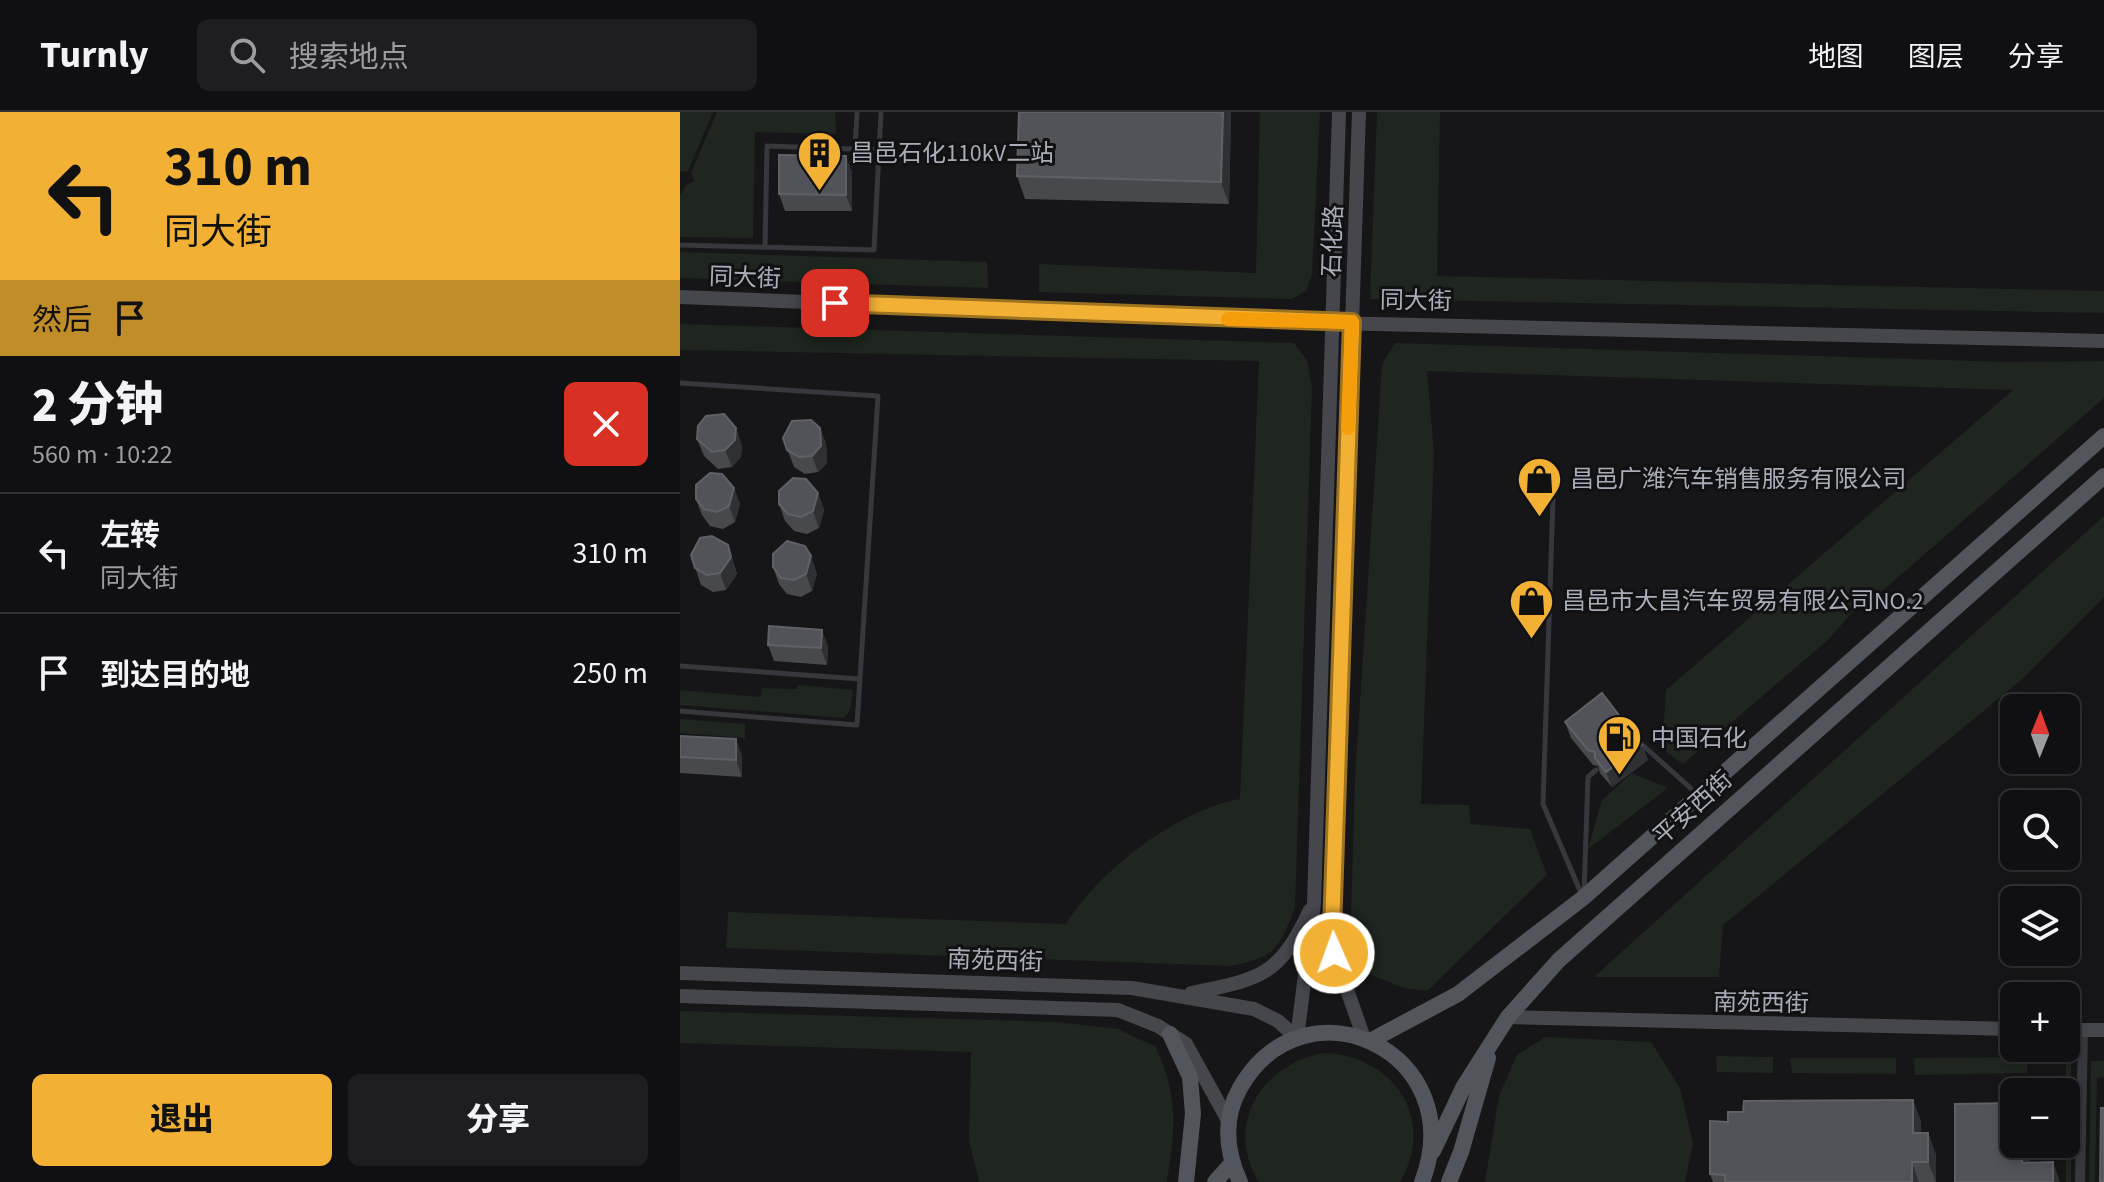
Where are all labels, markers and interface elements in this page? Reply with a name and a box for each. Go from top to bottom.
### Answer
search box [197,19,757,91]
text: Turnly [40,28,149,82]
icon: search [225,33,269,77]
text: 搜索地点 [289,36,409,79]
text: 地图 [1808,37,1864,77]
text: 图层 [1908,37,1964,77]
text: 分享 [2008,37,2064,77]
text: 310 m [164,128,312,207]
building icon: 昌邑石化110kV二站 [795,129,843,192]
place label: 昌邑石化110kV二站 [850,136,1054,171]
icon: left [32,144,136,248]
street label: 石化路 [1314,204,1352,278]
text: 同大街 [164,207,272,258]
street label: 同大街 [708,259,782,297]
pin [801,269,869,337]
icon: arrive [813,281,857,325]
street label: 同大街 [1380,283,1452,319]
icon: arrive [108,296,152,340]
text: 然后 [32,299,92,342]
text: 2 分钟 [32,372,163,440]
button: close [564,382,648,466]
text: 560 m · 10:22 [32,436,173,473]
shop icon: 昌邑广潍汽车销售服务有限公司 [1515,455,1563,518]
place label: 昌邑广潍汽车销售服务有限公司 [1570,462,1906,497]
text: 左转 [100,514,160,557]
icon: left [32,531,76,575]
text: 310 m [572,532,648,575]
text: 同大街 [100,560,178,597]
shop icon: 昌邑市大昌汽车贸易有限公司NO.2 [1507,577,1555,640]
place label: 昌邑市大昌汽车贸易有限公司NO.2 [1562,584,1923,619]
icon: arrive [32,651,76,695]
text: 250 m [572,652,648,695]
text: 到达目的地 [100,654,250,697]
north arrow [2000,694,2080,774]
map controls [2000,694,2080,1158]
fuel station icon: 中国石化 [1596,714,1644,777]
place label: 中国石化 [1651,721,1747,756]
street label: 平安西街 [1646,763,1740,853]
button: search [2000,790,2080,870]
button: layers [2000,886,2080,966]
position arrow [1292,911,1376,995]
street label: 南苑西街 [946,942,1044,980]
button: + [2000,982,2080,1062]
street label: 南苑西街 [1713,985,1809,1021]
button: 退出 [32,1074,332,1166]
button: 分享 [348,1074,648,1166]
button: − [2000,1078,2080,1158]

